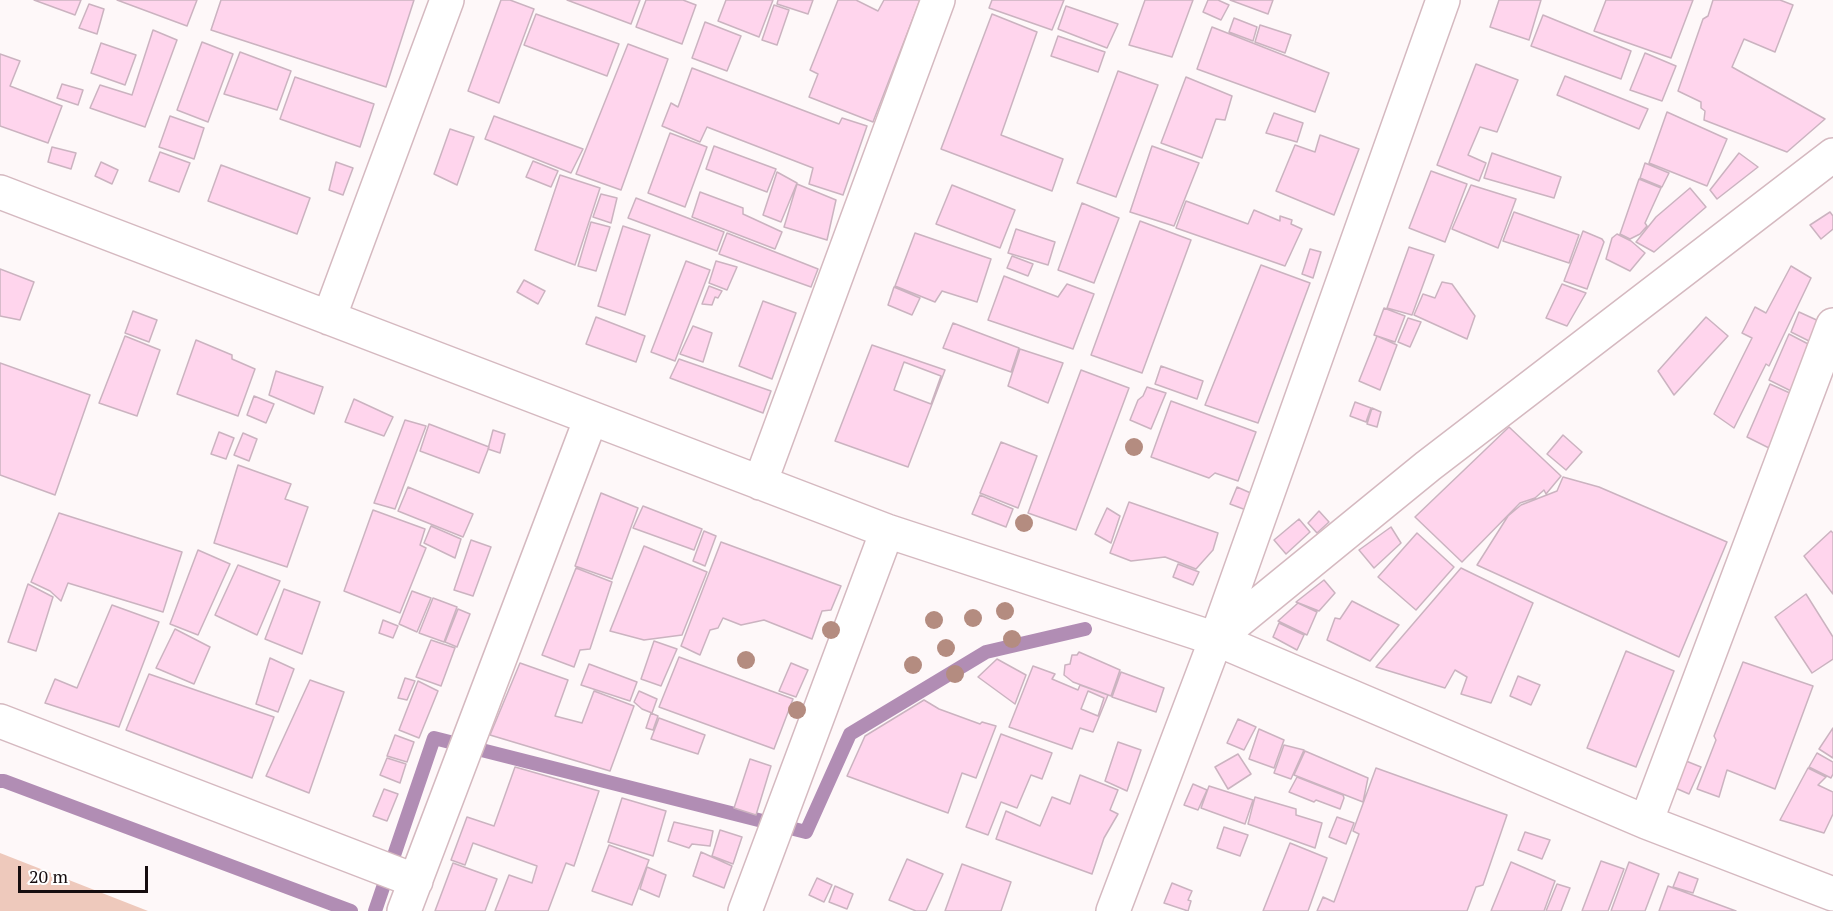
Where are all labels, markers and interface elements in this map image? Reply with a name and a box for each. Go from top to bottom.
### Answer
scale bar [21,854,152,892]
text: 20 m [29,864,68,888]

